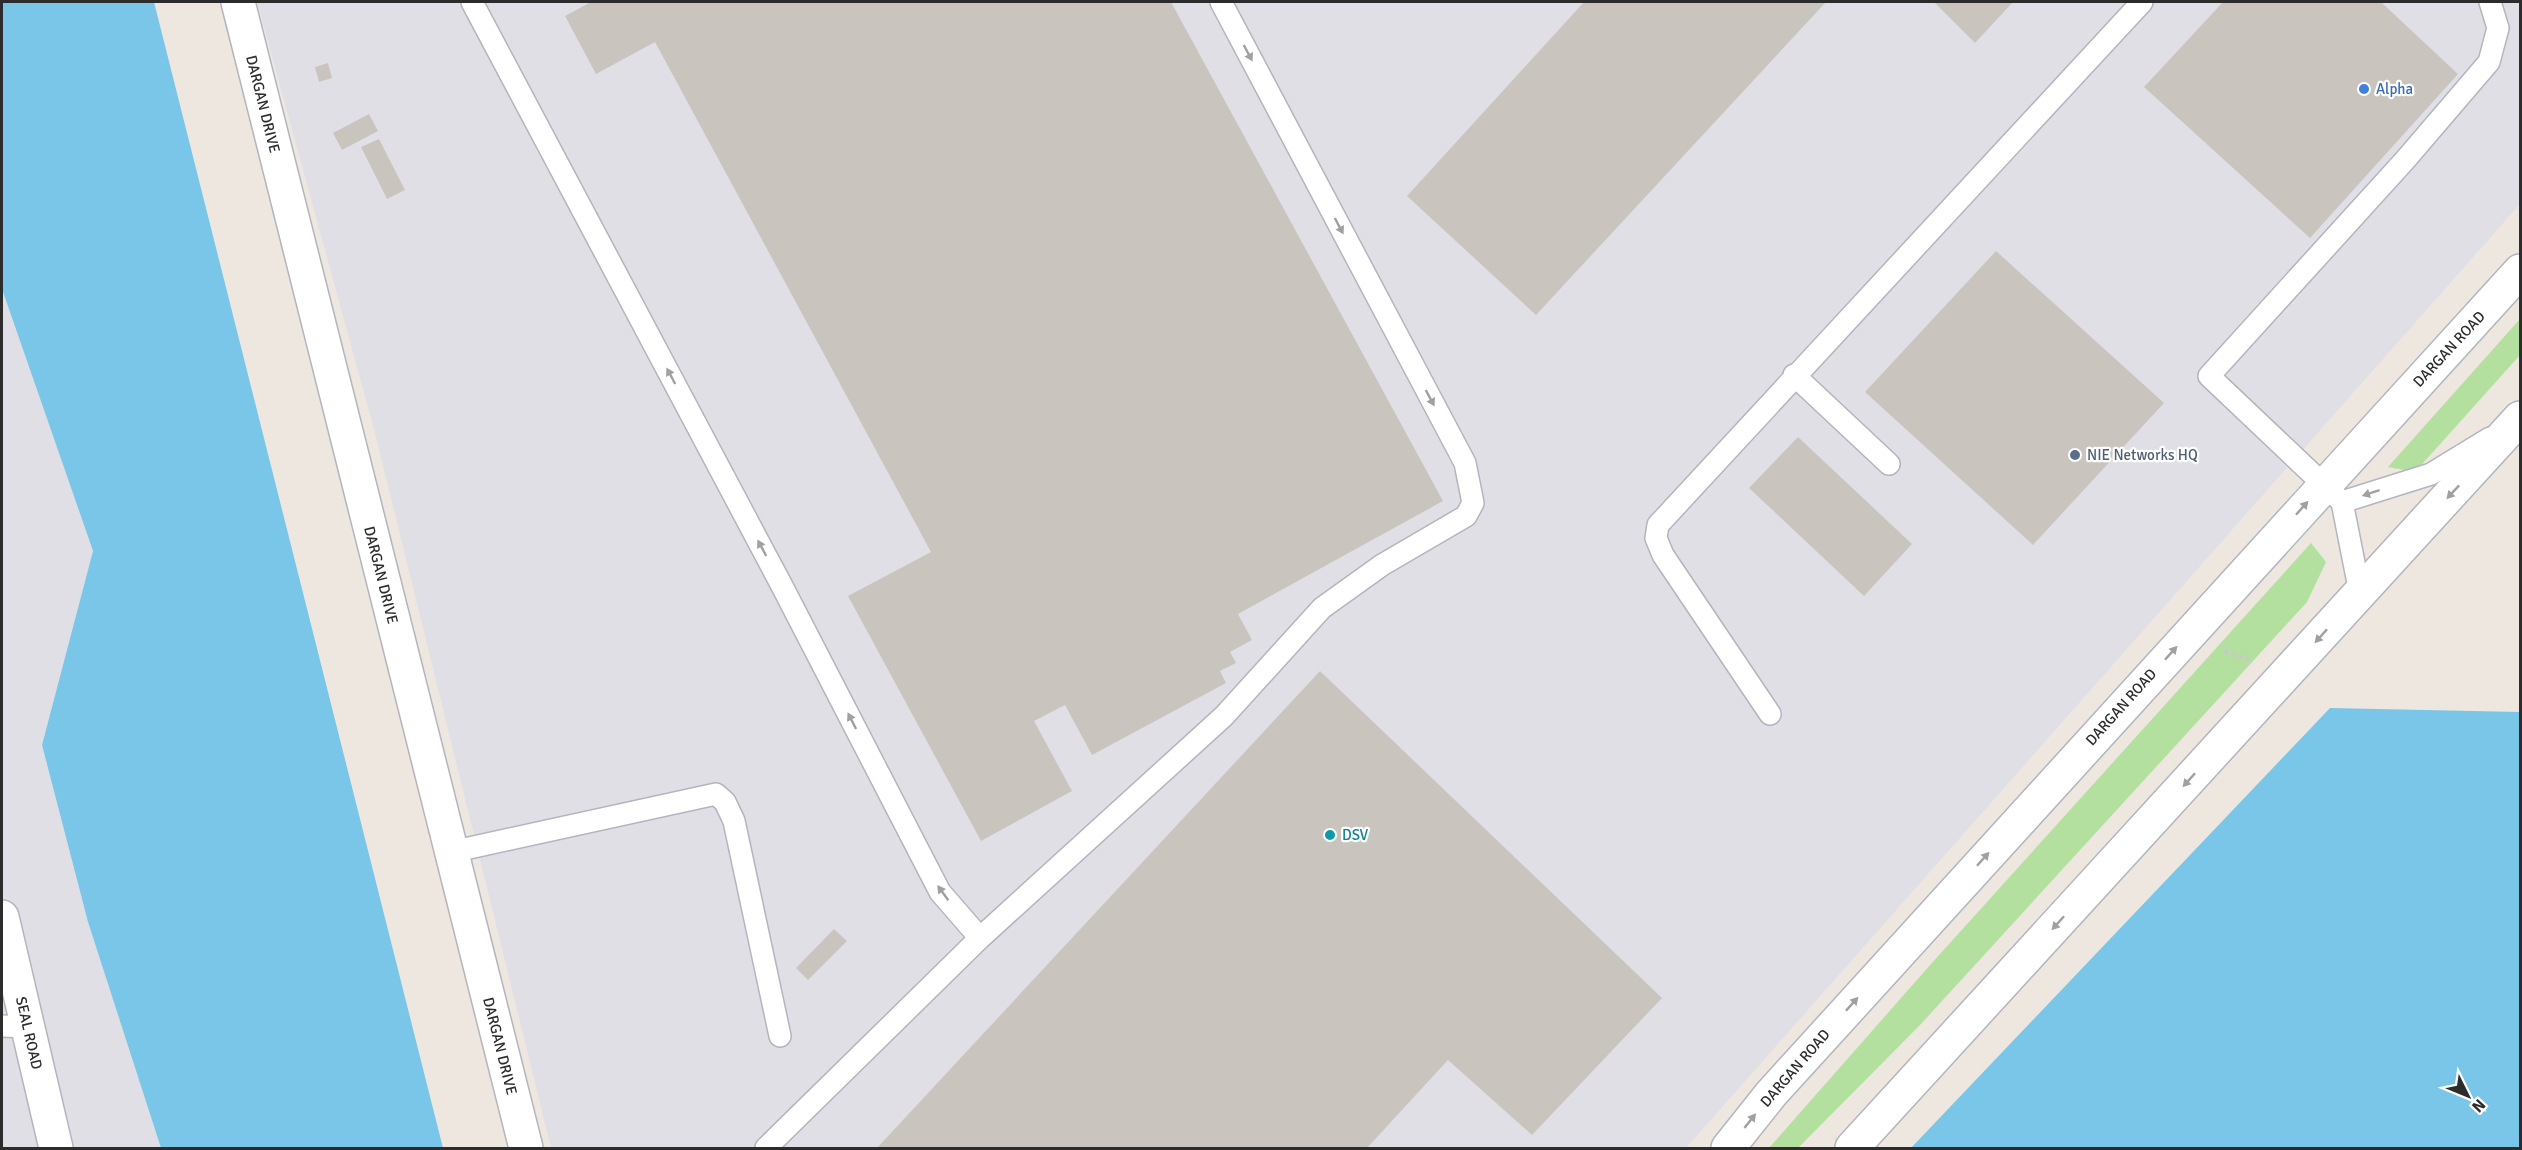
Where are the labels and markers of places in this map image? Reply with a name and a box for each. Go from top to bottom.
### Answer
place label: Alpha [2376,80,2413,98]
marker: Alpha [2357,82,2371,96]
place label: NIE Networks HQ [2087,446,2198,464]
marker: NIE Networks HQ [2068,448,2082,462]
place label: DSV [1342,826,1369,844]
marker: DSV [1323,828,1337,842]

